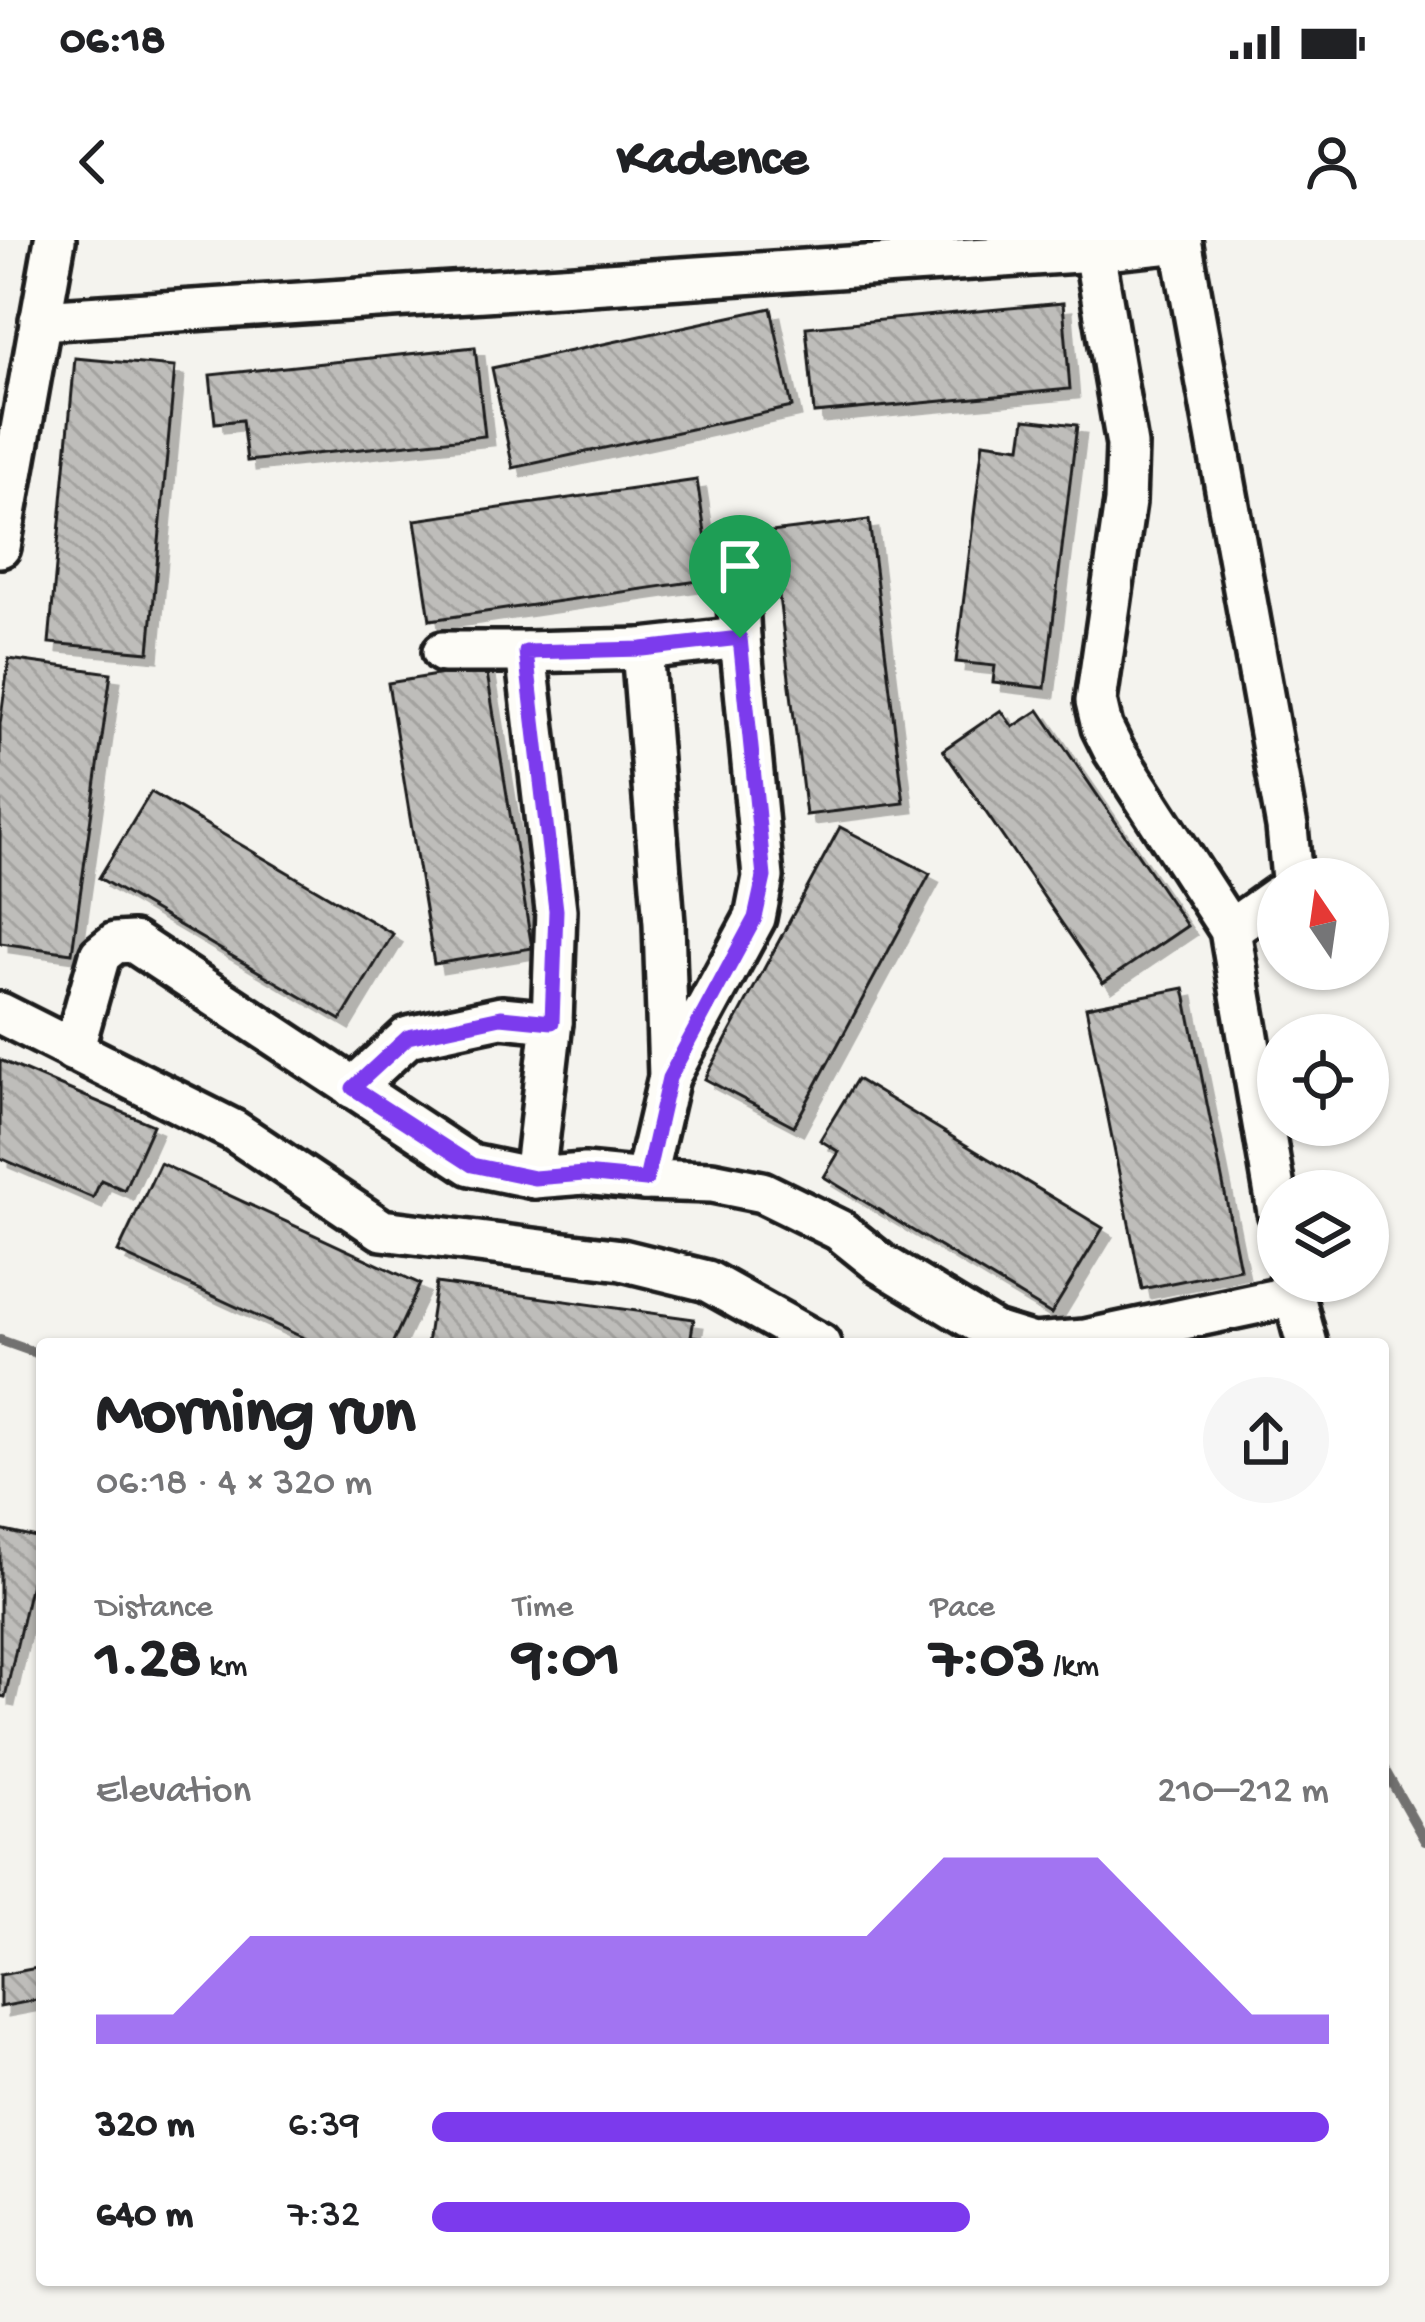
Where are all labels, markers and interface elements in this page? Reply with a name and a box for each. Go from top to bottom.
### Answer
text: 06:18 [60,16,165,69]
icon: back [60,129,126,195]
icon: person [1299,129,1365,195]
text: Kadence [617,130,808,194]
pin [689,515,791,638]
icon: arrive [707,533,773,599]
north arrow [1257,858,1389,990]
map controls [1257,858,1389,1302]
button: locate [1257,1014,1389,1146]
button: layers [1257,1170,1389,1302]
button: share [1203,1377,1329,1503]
text: Morning run [96,1378,415,1456]
text: 06:18 · 4 × 320 m [96,1462,372,1508]
text: Distance [96,1590,213,1628]
text: Time [513,1590,573,1628]
text: Pace [930,1590,995,1628]
text: 1.28 [96,1628,201,1698]
text: 9:01 [513,1628,620,1698]
text: 7:03 [930,1628,1045,1698]
text: km [201,1649,247,1687]
text: /km [1045,1649,1099,1687]
text: Elevation [96,1770,251,1816]
text: 210–212 m [1157,1770,1329,1816]
text: 320 m [96,2104,194,2150]
text: 6:39 [288,2104,360,2150]
text: 640 m [96,2194,193,2240]
text: 7:32 [288,2194,360,2240]

